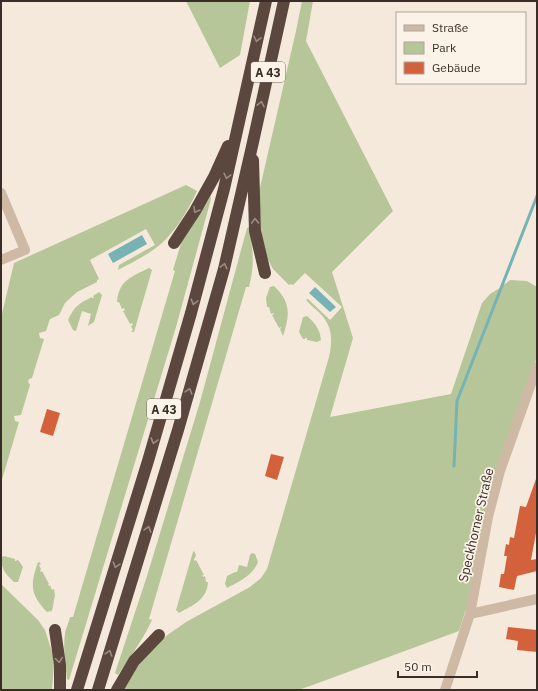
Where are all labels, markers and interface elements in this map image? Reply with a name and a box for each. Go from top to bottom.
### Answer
legend [396,12,526,84]
text: Straße [432,20,469,35]
one-way arrow [254,36,262,42]
text: Park [432,40,457,55]
text: Gebäude [432,60,481,75]
road number: A 43 [251,62,285,82]
one-way arrow [257,101,265,107]
one-way arrow [223,173,231,180]
one-way arrow [193,206,200,213]
one-way arrow [250,218,259,224]
one-way arrow [220,262,228,269]
one-way arrow [190,299,199,306]
one-way arrow [184,387,193,394]
road number: A 43 [147,399,181,419]
one-way arrow [150,437,159,444]
street label: Speckhorner Straße [455,466,497,584]
one-way arrow [143,525,152,532]
one-way arrow [112,561,121,568]
one-way arrow [104,649,113,656]
scale bar [398,653,477,679]
one-way arrow [54,657,63,663]
text: 50 m [404,659,432,674]

